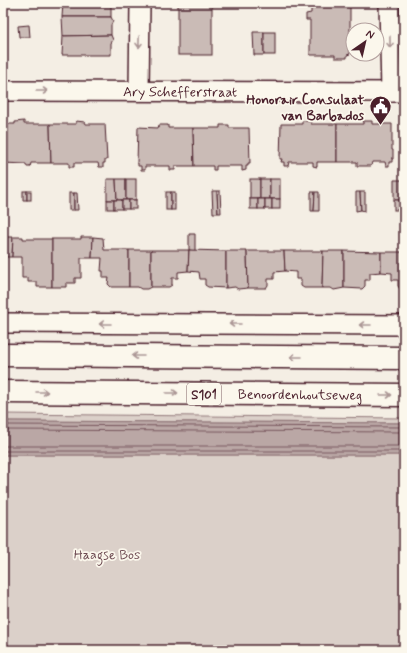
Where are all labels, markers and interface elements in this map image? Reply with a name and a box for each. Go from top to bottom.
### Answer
north arrow [345,22,385,62]
text: N [363,27,377,42]
one-way arrow [135,35,143,48]
one-way arrow [386,35,394,48]
street label: Ary Schefferstraat [123,83,237,102]
one-way arrow [35,87,48,95]
place label: Honorair Consulaat van Barbados [246,91,365,125]
public building icon: Honorair Consulaat van Barbados [367,94,393,127]
one-way arrow [99,320,112,328]
one-way arrow [229,320,242,328]
one-way arrow [359,321,372,329]
one-way arrow [132,352,145,360]
one-way arrow [290,353,303,361]
road number: S101 [187,383,221,405]
street label: Benoordenhoutseweg [238,386,362,405]
one-way arrow [35,388,48,396]
one-way arrow [165,389,178,397]
one-way arrow [379,391,392,399]
park label: Haagse Bos [74,546,140,566]

